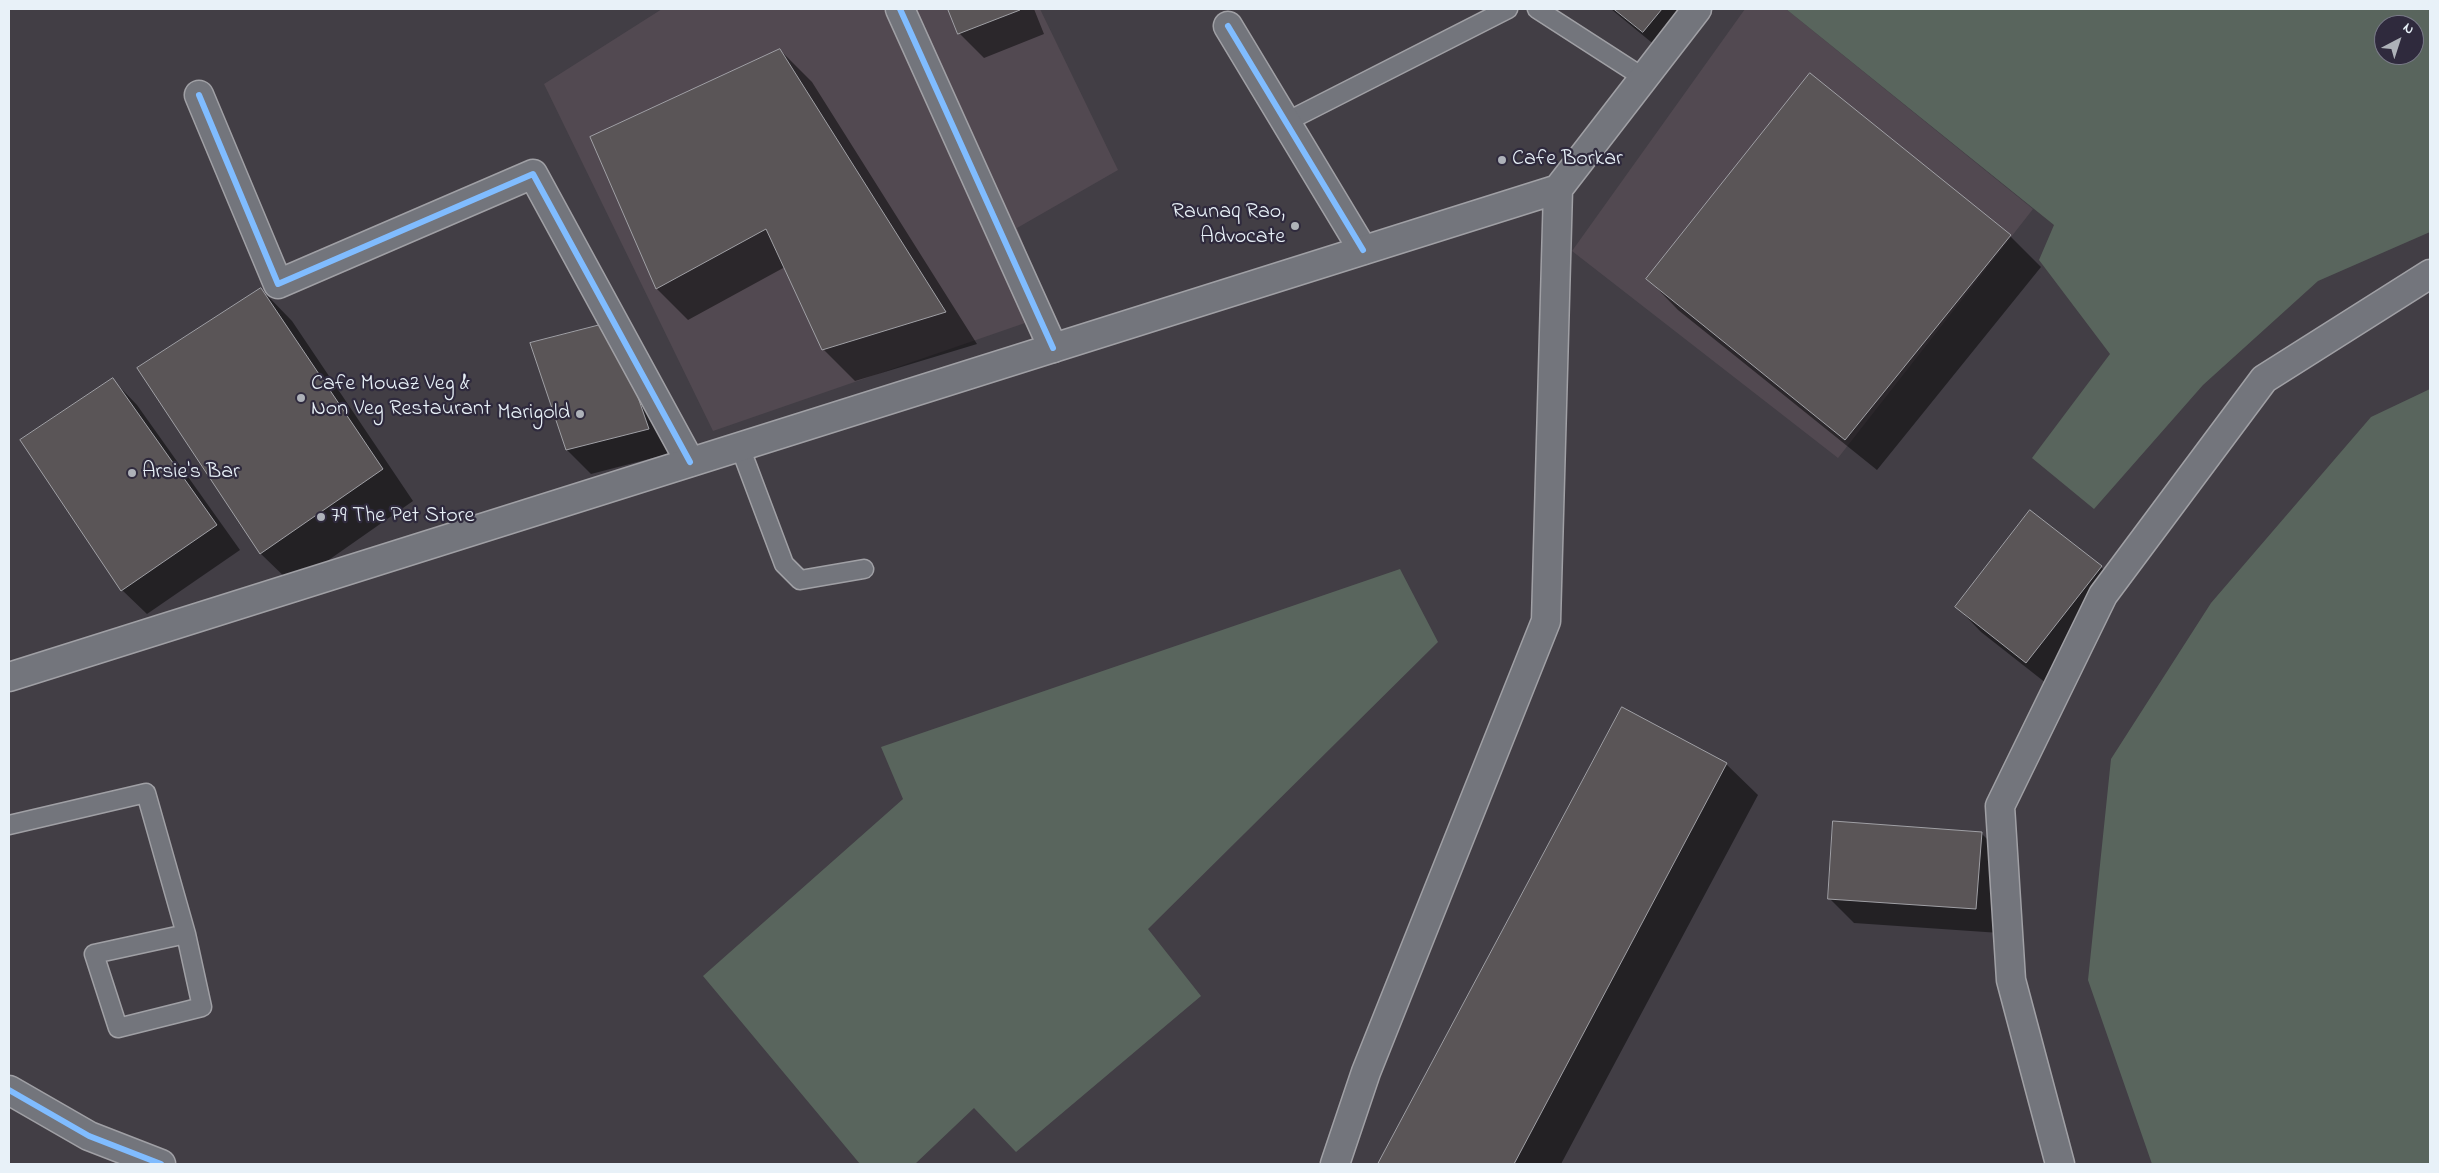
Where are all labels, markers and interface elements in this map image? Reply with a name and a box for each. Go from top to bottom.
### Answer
north arrow [2374,15,2424,65]
text: N [2398,18,2419,40]
place label: Cafe Borkar [1512,147,1623,173]
marker: Cafe Borkar [1496,154,1508,166]
place label: Raunaq Rao, Advocate [1172,200,1285,252]
marker: Raunaq Rao, Advocate [1289,220,1301,232]
place label: Cafe Mouaz Veg & Non Veg Restaurant [311,372,491,424]
marker: Cafe Mouaz Veg & Non Veg Restaurant [295,392,307,404]
place label: Marigold [497,401,570,427]
marker: Marigold [574,408,586,420]
place label: Arsie's Bar [142,460,240,486]
marker: Arsie's Bar [126,467,138,479]
place label: 79 The Pet Store [331,504,474,530]
marker: 79 The Pet Store [315,511,327,523]

